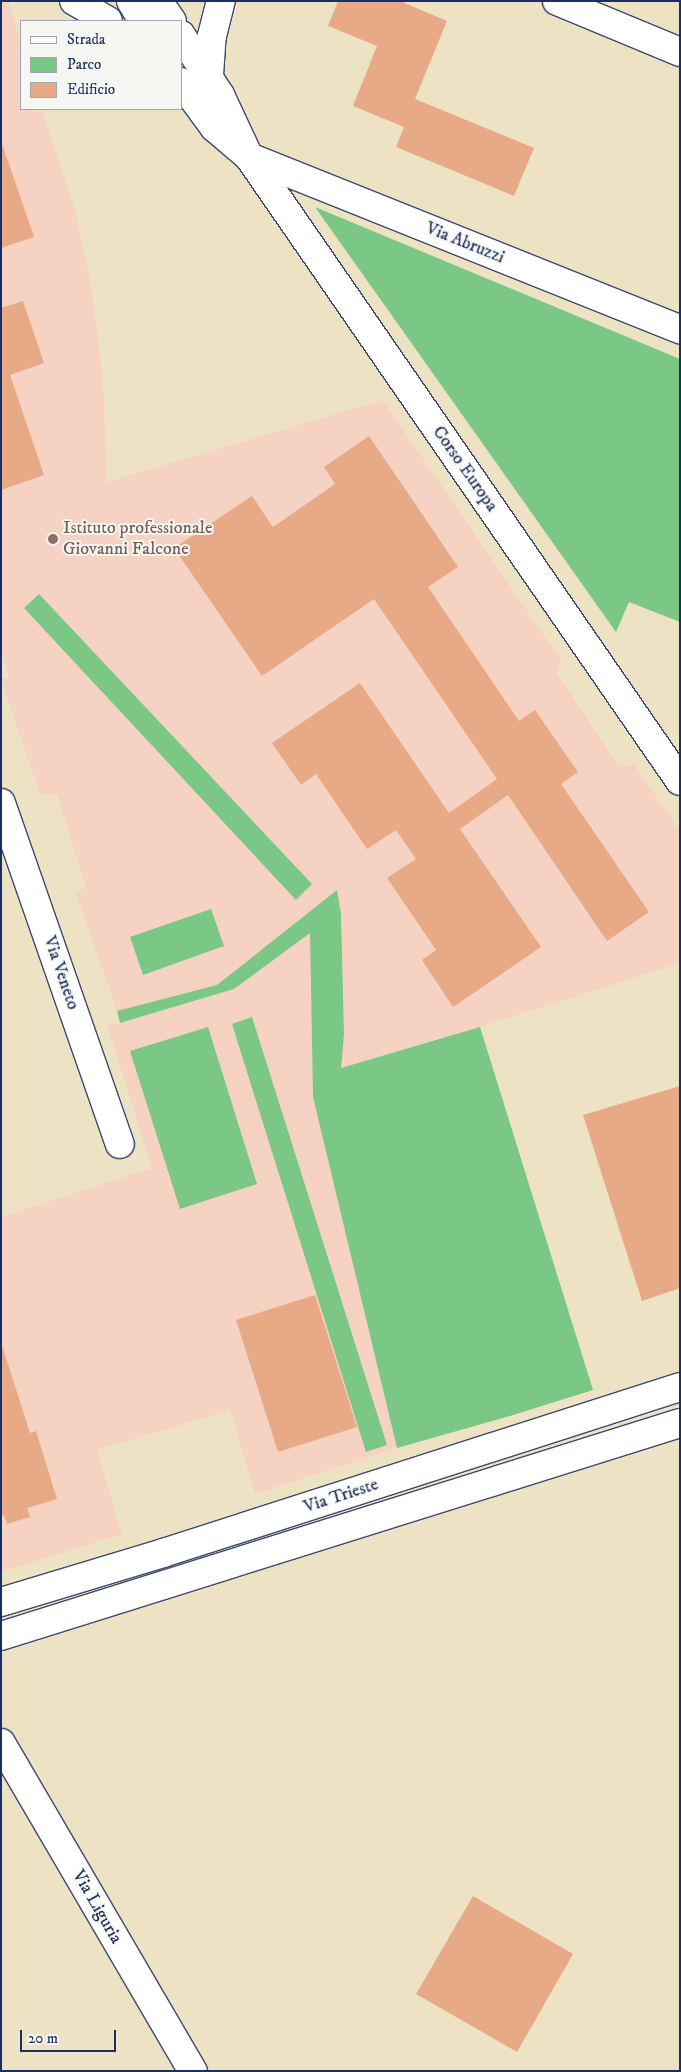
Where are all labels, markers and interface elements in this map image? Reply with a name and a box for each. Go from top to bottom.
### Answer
legend [20,20,182,110]
text: Strada [67,30,105,49]
text: Parco [67,55,101,74]
text: Edificio [67,80,115,99]
street label: Via Abruzzi [423,217,507,269]
street label: Corso Europa [428,422,502,516]
place label: Istituto professionale Giovanni Falcone [63,518,212,560]
marker: Istituto professionale Giovanni Falcone [47,533,59,545]
street label: Via Veneto [38,933,84,1013]
street label: Via Trieste [301,1474,381,1518]
street label: Via Liguria [67,1866,127,1948]
scale bar [22,2020,119,2052]
text: 20 m [28,2029,58,2048]

